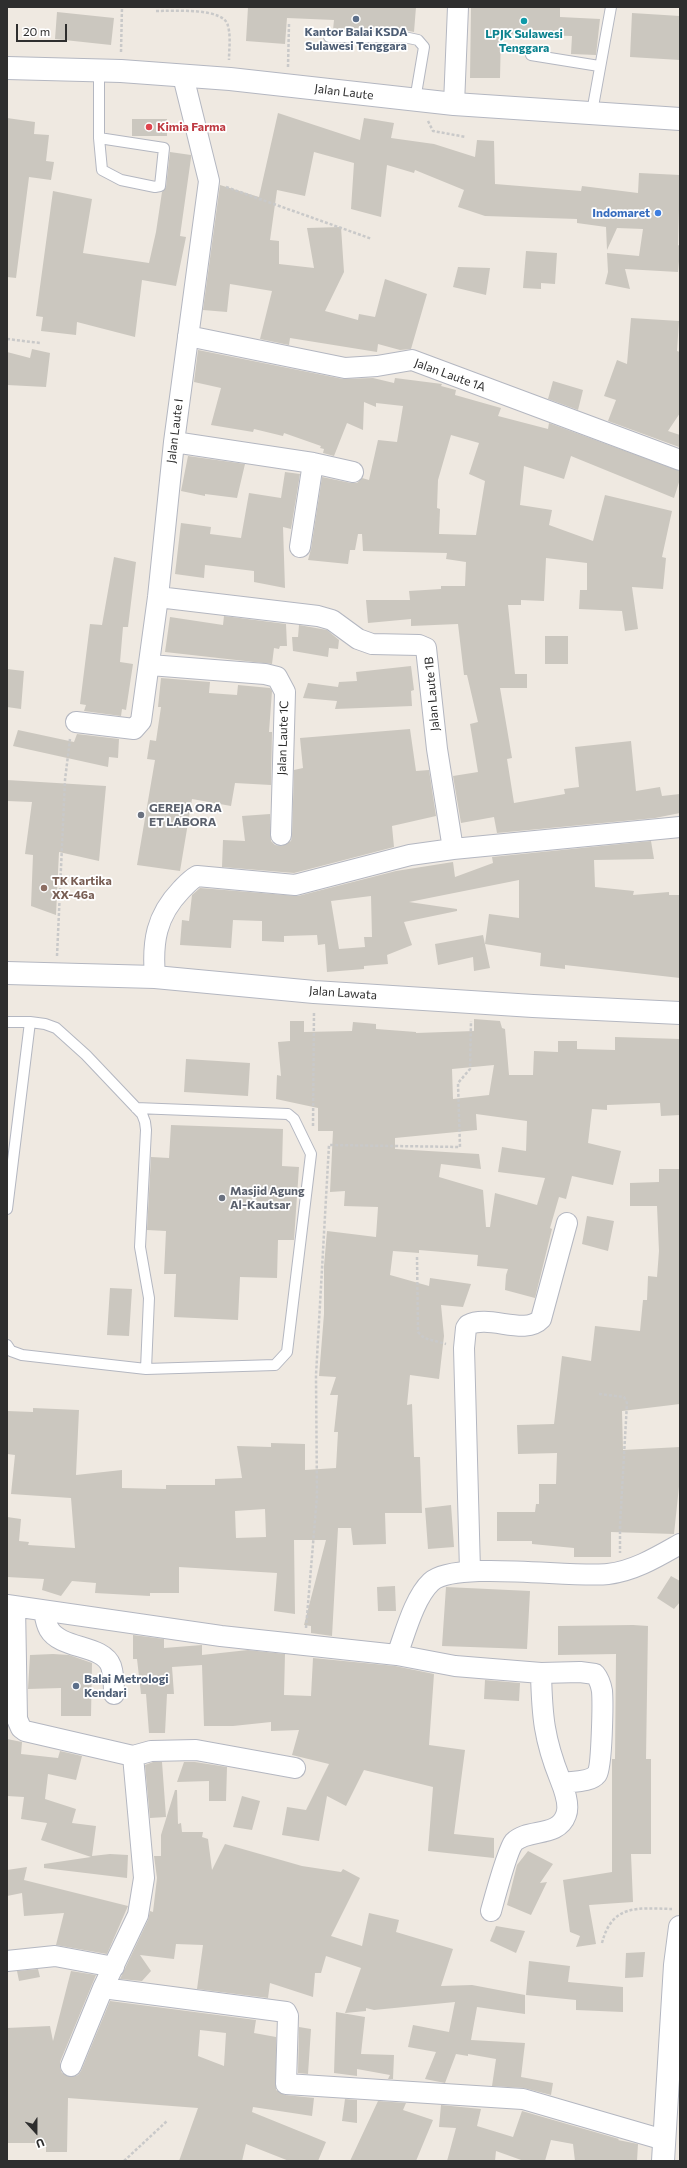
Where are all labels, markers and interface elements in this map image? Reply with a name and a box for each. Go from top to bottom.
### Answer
marker: Kantor Balai KSDA Sulawesi Tenggara [351,14,361,24]
scale bar [18,16,69,42]
marker: LPJK Sulawesi Tenggara [519,16,529,26]
text: 20 m [23,24,50,38]
place label: Kantor Balai KSDA Sulawesi Tenggara [304,25,408,53]
place label: LPJK Sulawesi Tenggara [485,27,563,55]
street label: Jalan Laute [314,81,374,103]
place label: Kimia Farma [157,120,226,134]
marker: Kimia Farma [144,122,154,132]
place label: Indomaret [592,206,650,220]
marker: Indomaret [653,208,663,218]
street label: Jalan Laute 1A [412,355,488,395]
street label: Jalan Laute I [164,398,186,464]
street label: Jalan Laute 1B [422,656,442,732]
street label: Jalan Laute 1C [274,700,292,776]
place label: GEREJA ORA ET LABORA [149,801,222,829]
marker: GEREJA ORA ET LABORA [136,810,146,820]
place label: TK Kartika XX-46a [52,874,112,902]
marker: TK Kartika XX-46a [39,883,49,893]
street label: Jalan Lawata [308,983,378,1003]
place label: Masjid Agung Al-Kautsar [230,1184,305,1212]
marker: Masjid Agung Al-Kautsar [217,1193,227,1203]
place label: Balai Metrologi Kendari [84,1672,169,1700]
marker: Balai Metrologi Kendari [71,1681,81,1691]
north arrow [16,2112,56,2152]
text: U [34,2136,47,2151]

